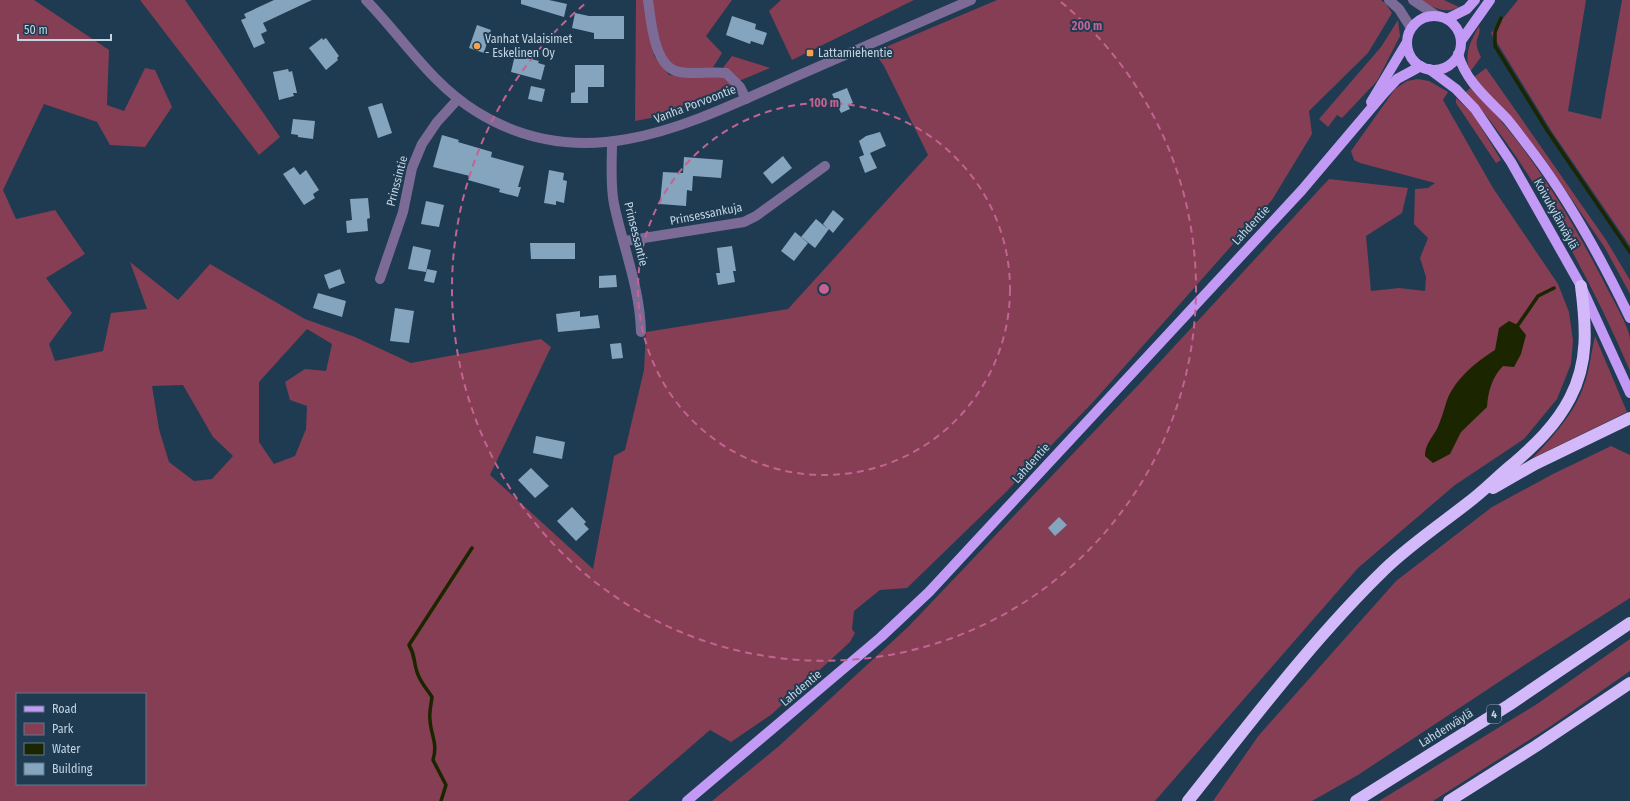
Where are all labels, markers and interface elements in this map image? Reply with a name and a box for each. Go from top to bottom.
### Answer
scale bar [18,16,111,42]
text: 200 m [1071,19,1102,33]
text: 50 m [24,23,48,37]
place label: Vanhat Valaisimet - Eskelinen Oy [485,32,572,60]
marker: Vanhat Valaisimet - Eskelinen Oy [472,41,482,51]
place label: Lattamiehentie [818,46,892,60]
marker: Lattamiehentie [805,48,815,58]
street label: Vanha Porvoontie [652,82,738,126]
text: 100 m [809,96,839,110]
street label: Prinssintie [384,154,410,208]
street label: Koivukylänväylä [1531,176,1581,252]
street label: Prinsessantie [621,200,651,268]
street label: Prinsessankuja [669,200,744,228]
street label: Lahdentie [1229,202,1273,248]
centre of rings [817,282,831,296]
street label: Lahdentie [1009,440,1053,486]
street label: Lahdentie [778,667,824,709]
legend [16,693,146,785]
text: Road [52,702,77,716]
road number: 4 [1487,705,1501,723]
street label: Lahdenväylä [1416,706,1476,750]
text: Park [52,722,74,736]
text: Water [52,742,81,756]
text: Building [52,762,93,776]

